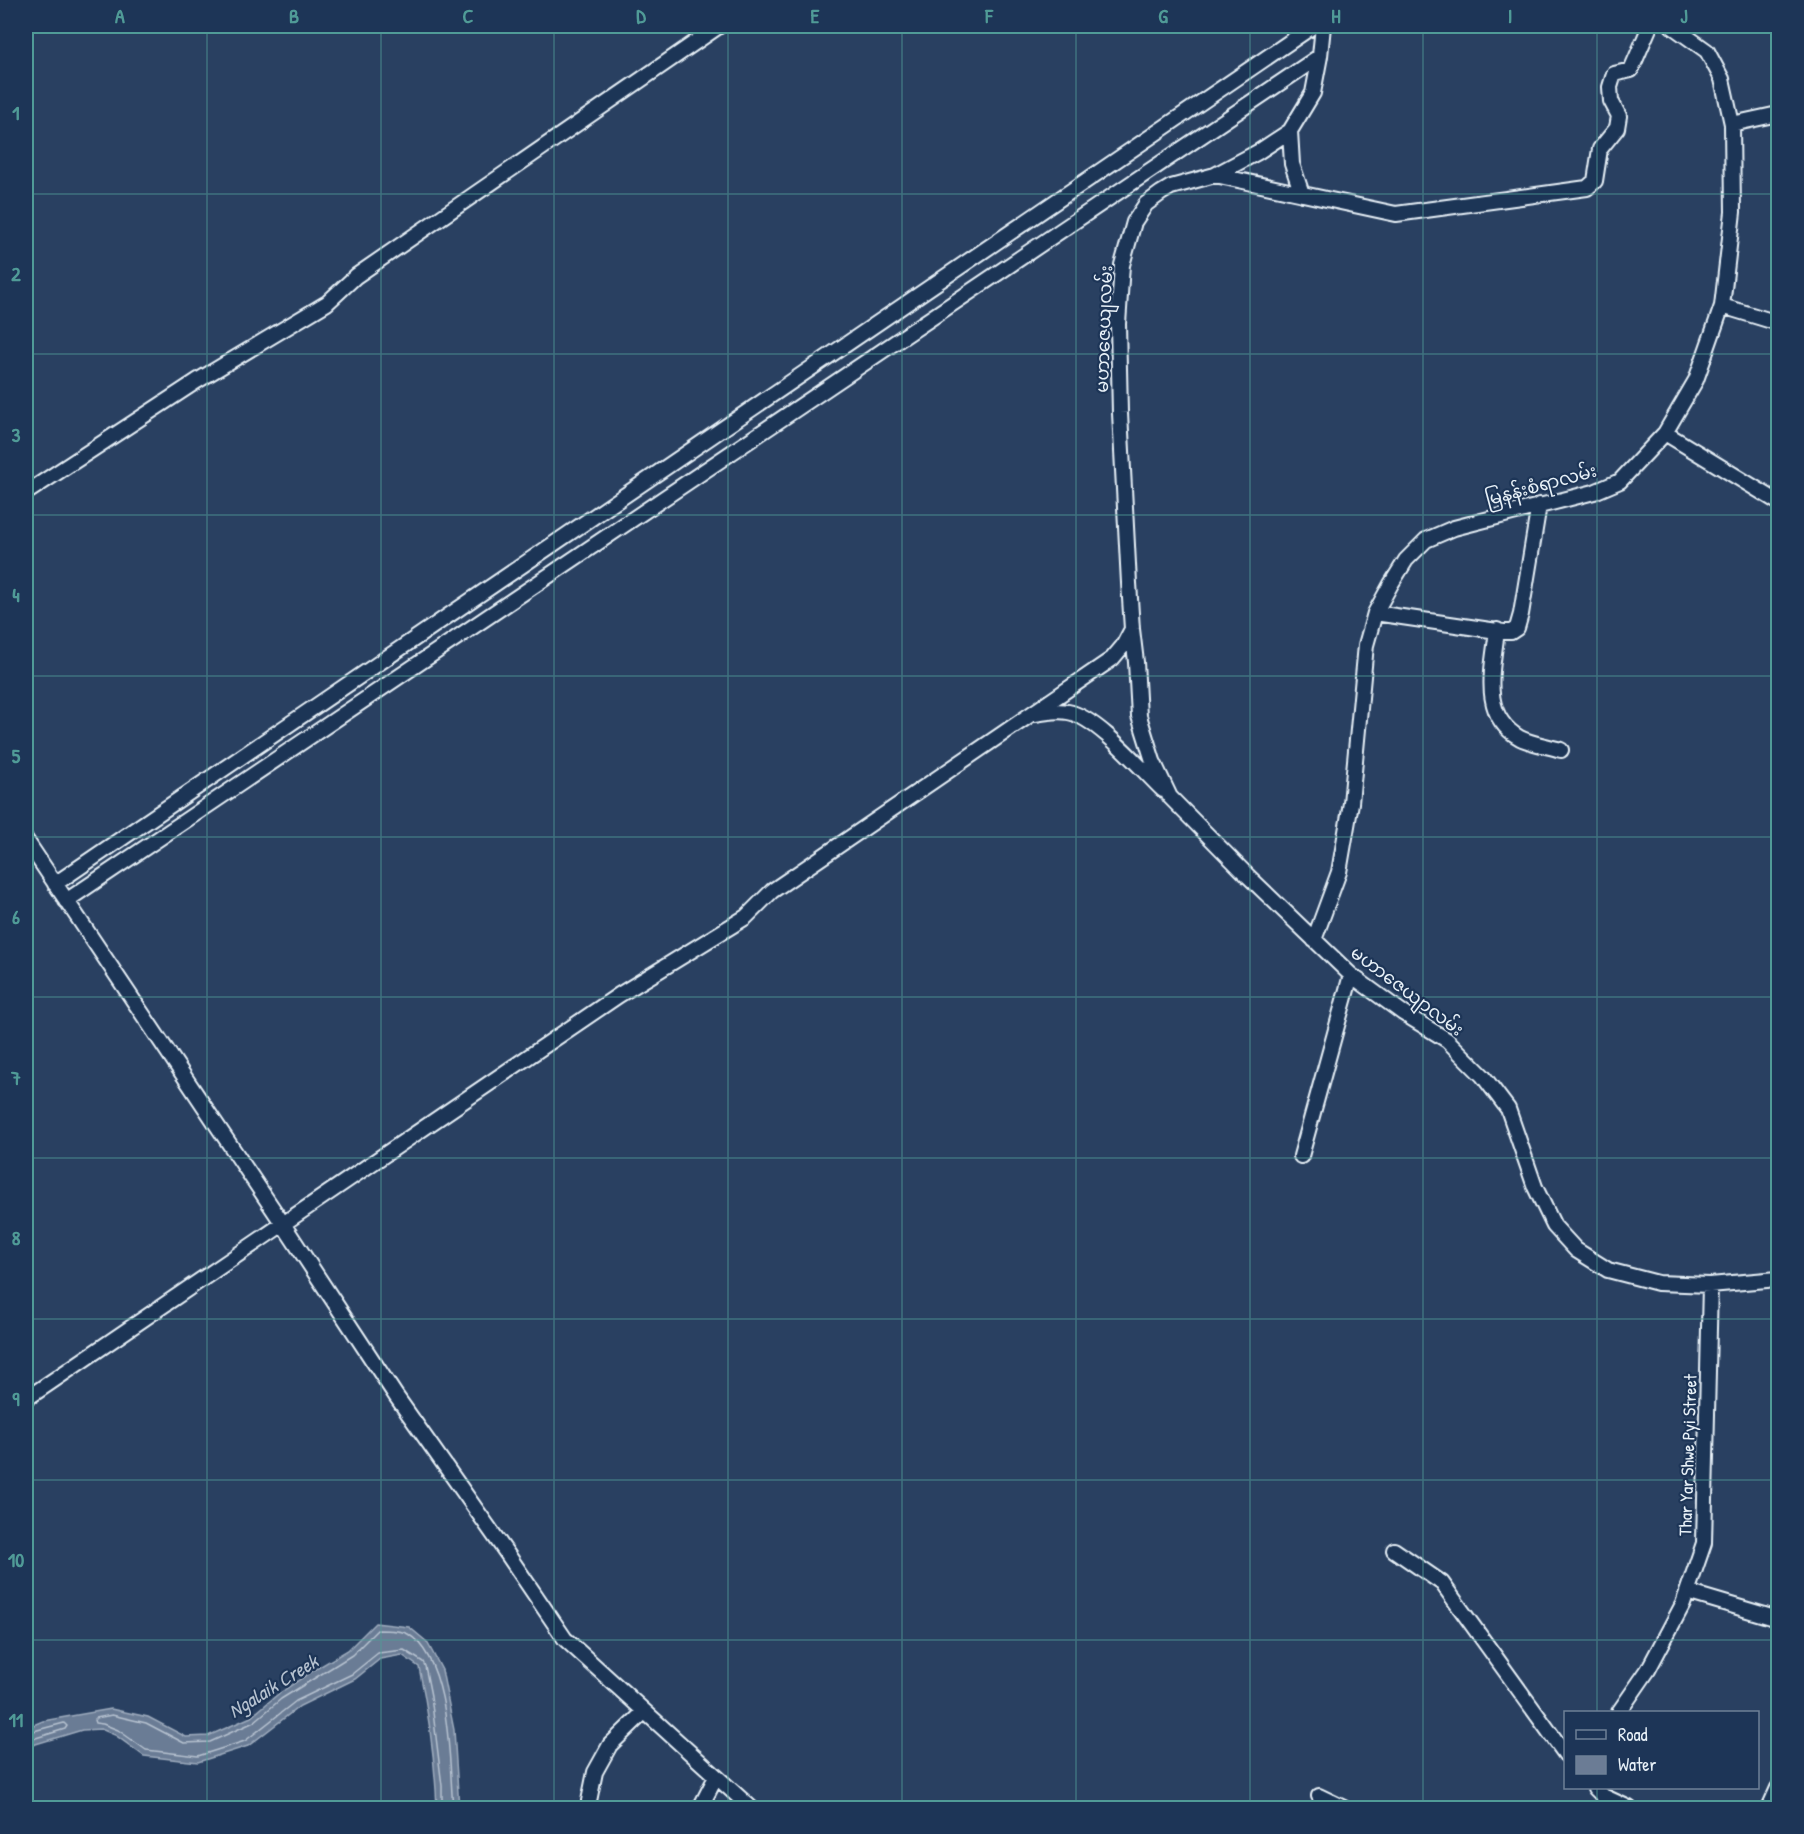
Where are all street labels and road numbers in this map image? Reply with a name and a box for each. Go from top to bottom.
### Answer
street label: မဟာဇေယျလမ်း [1089,265,1121,393]
street label: မြနန်းစံရာလမ်း [1482,458,1600,514]
street label: မဟာဇေယျာလမ်း [1344,940,1469,1044]
street label: Thar Yar Shwe Pyi Street [1672,1373,1703,1536]

